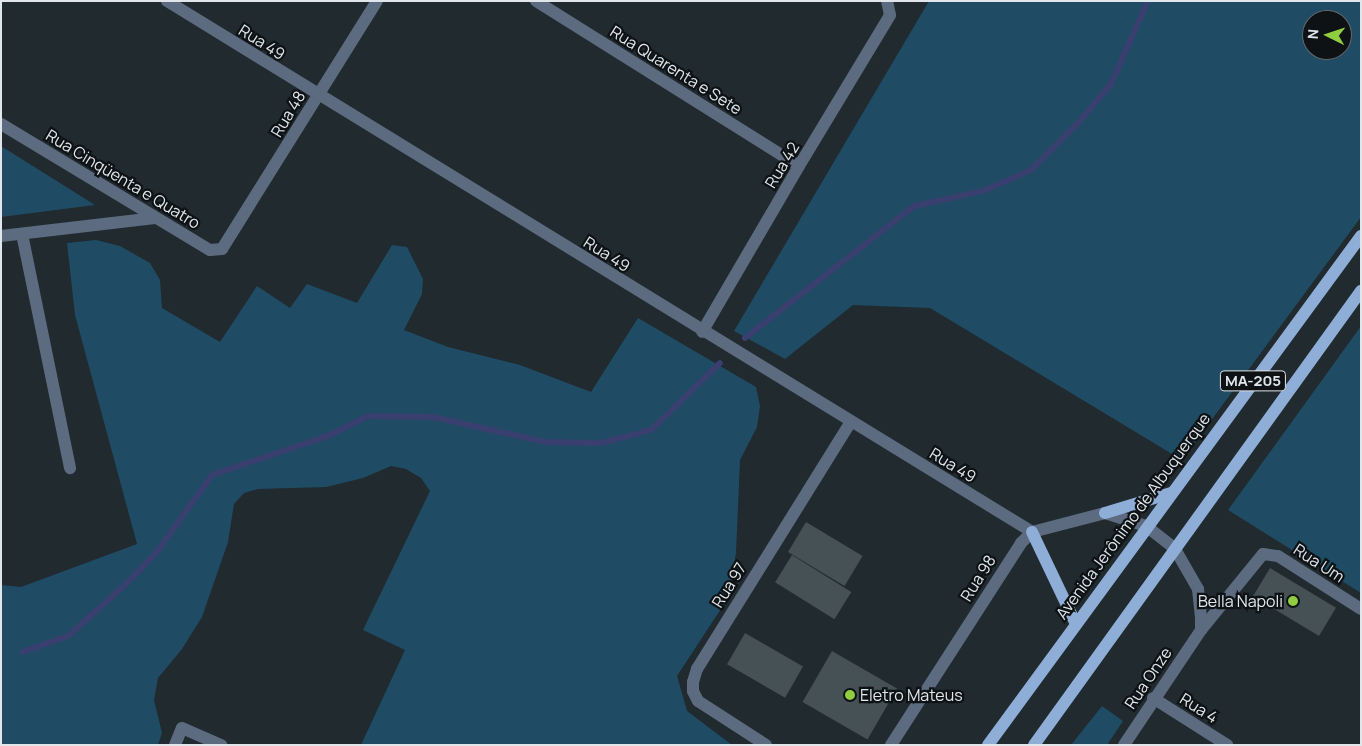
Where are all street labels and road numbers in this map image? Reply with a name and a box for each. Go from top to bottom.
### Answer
street label: Rua 49 [235,20,289,64]
street label: Rua Quarenta e Sete [607,22,745,118]
street label: Rua 48 [267,87,309,141]
street label: Rua Cinqüenta e Quatro [42,125,204,233]
street label: Rua 42 [761,139,803,191]
street label: Rua 49 [580,232,634,276]
road number: MA-205 [1219,368,1287,394]
street label: Avenida Jerônimo de Albuquerque [1052,409,1214,623]
street label: Rua 49 [926,444,980,486]
street label: Rua Um [1290,540,1348,586]
street label: Rua 98 [956,551,1000,605]
street label: Rua 97 [708,559,750,611]
street label: Rua Onze [1120,644,1176,712]
street label: Rua 4 [1176,689,1222,727]

